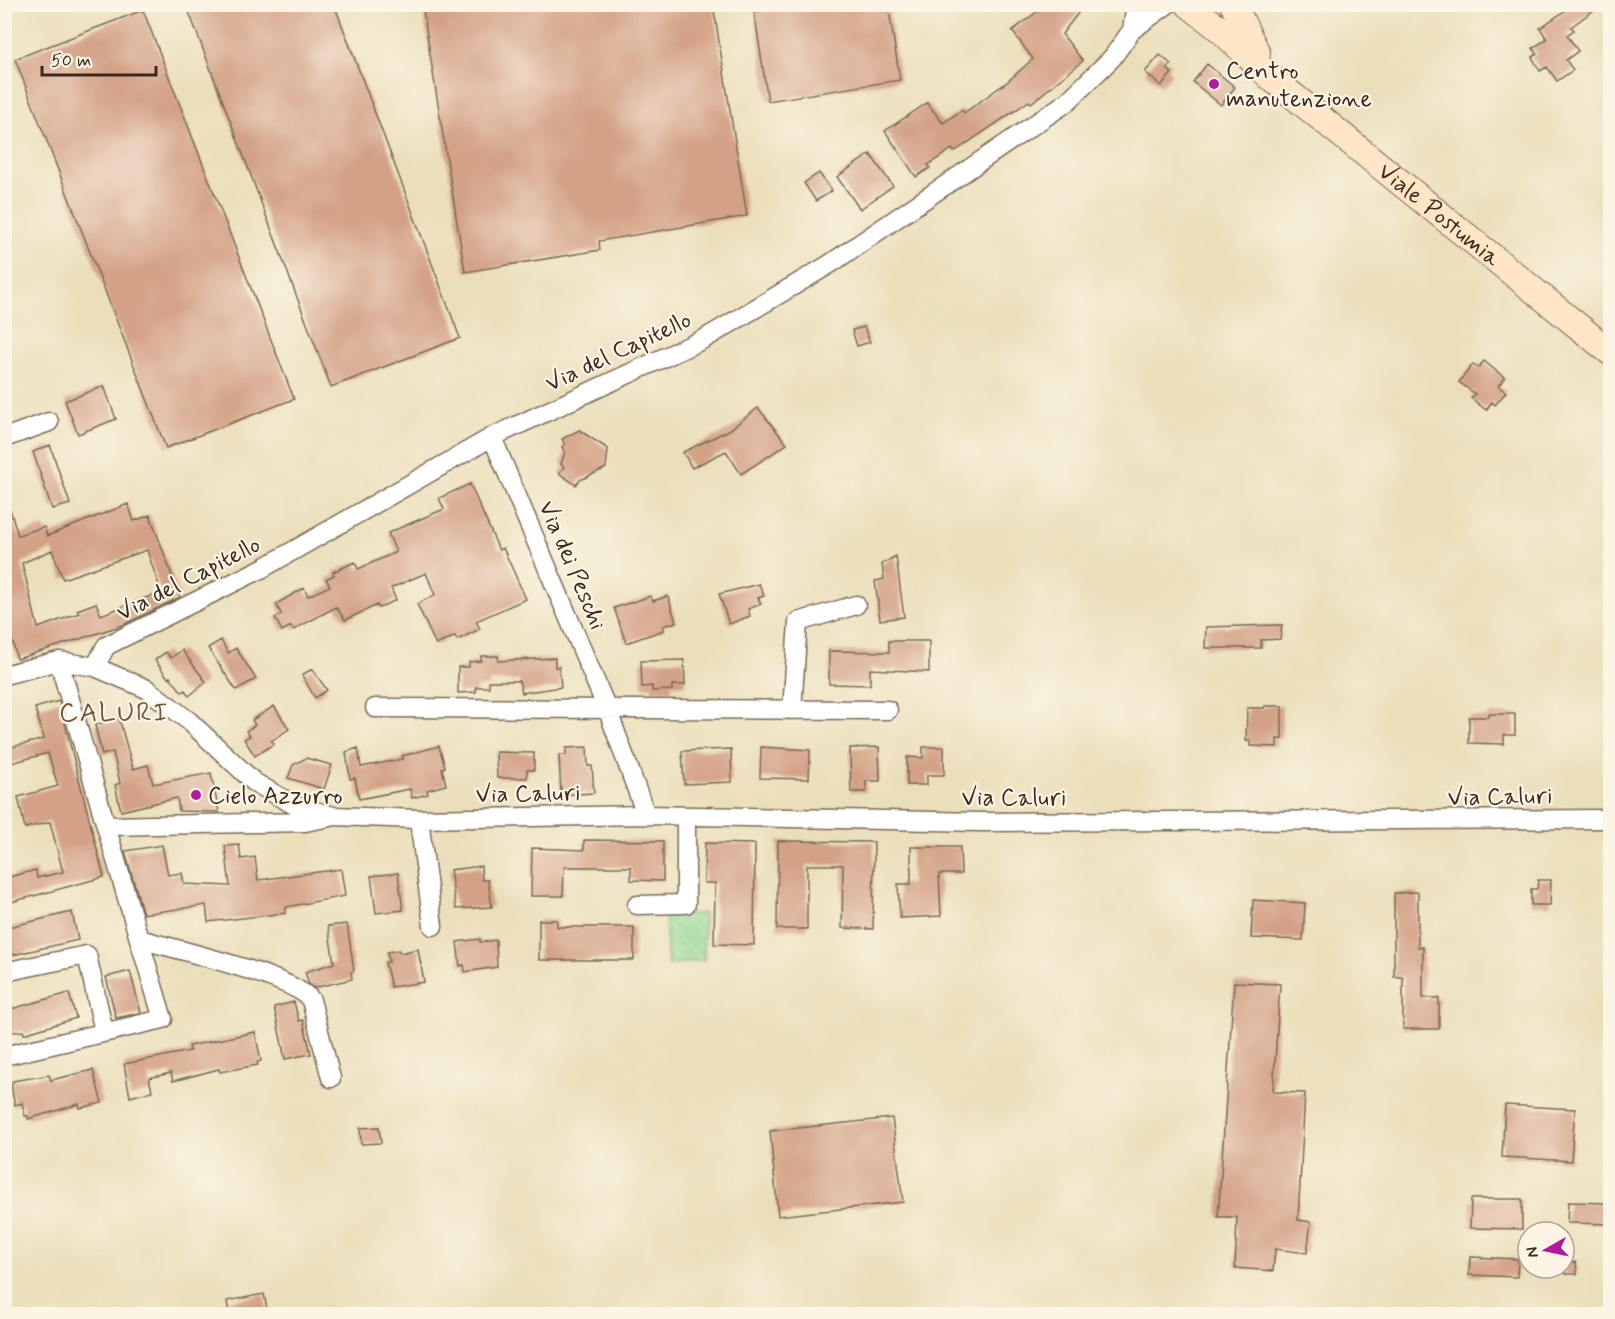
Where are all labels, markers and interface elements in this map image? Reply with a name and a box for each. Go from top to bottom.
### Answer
scale bar [42,39,156,77]
text: 50 m [51,49,91,73]
place label: Centro manutenzione [1226,56,1372,115]
marker: Centro manutenzione [1207,77,1221,91]
street label: Viale Postumia [1371,156,1507,275]
street label: Via del Capitello [541,305,697,400]
street label: Via dei Peschi [531,496,613,635]
street label: Via del Capitello [111,530,266,629]
district label: CALURI [59,696,169,731]
street label: Via Caluri [475,778,581,811]
place label: Cielo Azzurro [208,781,343,812]
street label: Via Caluri [1447,781,1553,814]
street label: Via Caluri [962,783,1066,814]
marker: Cielo Azzurro [189,788,203,802]
north arrow [1516,1220,1576,1280]
text: N [1521,1245,1544,1259]

